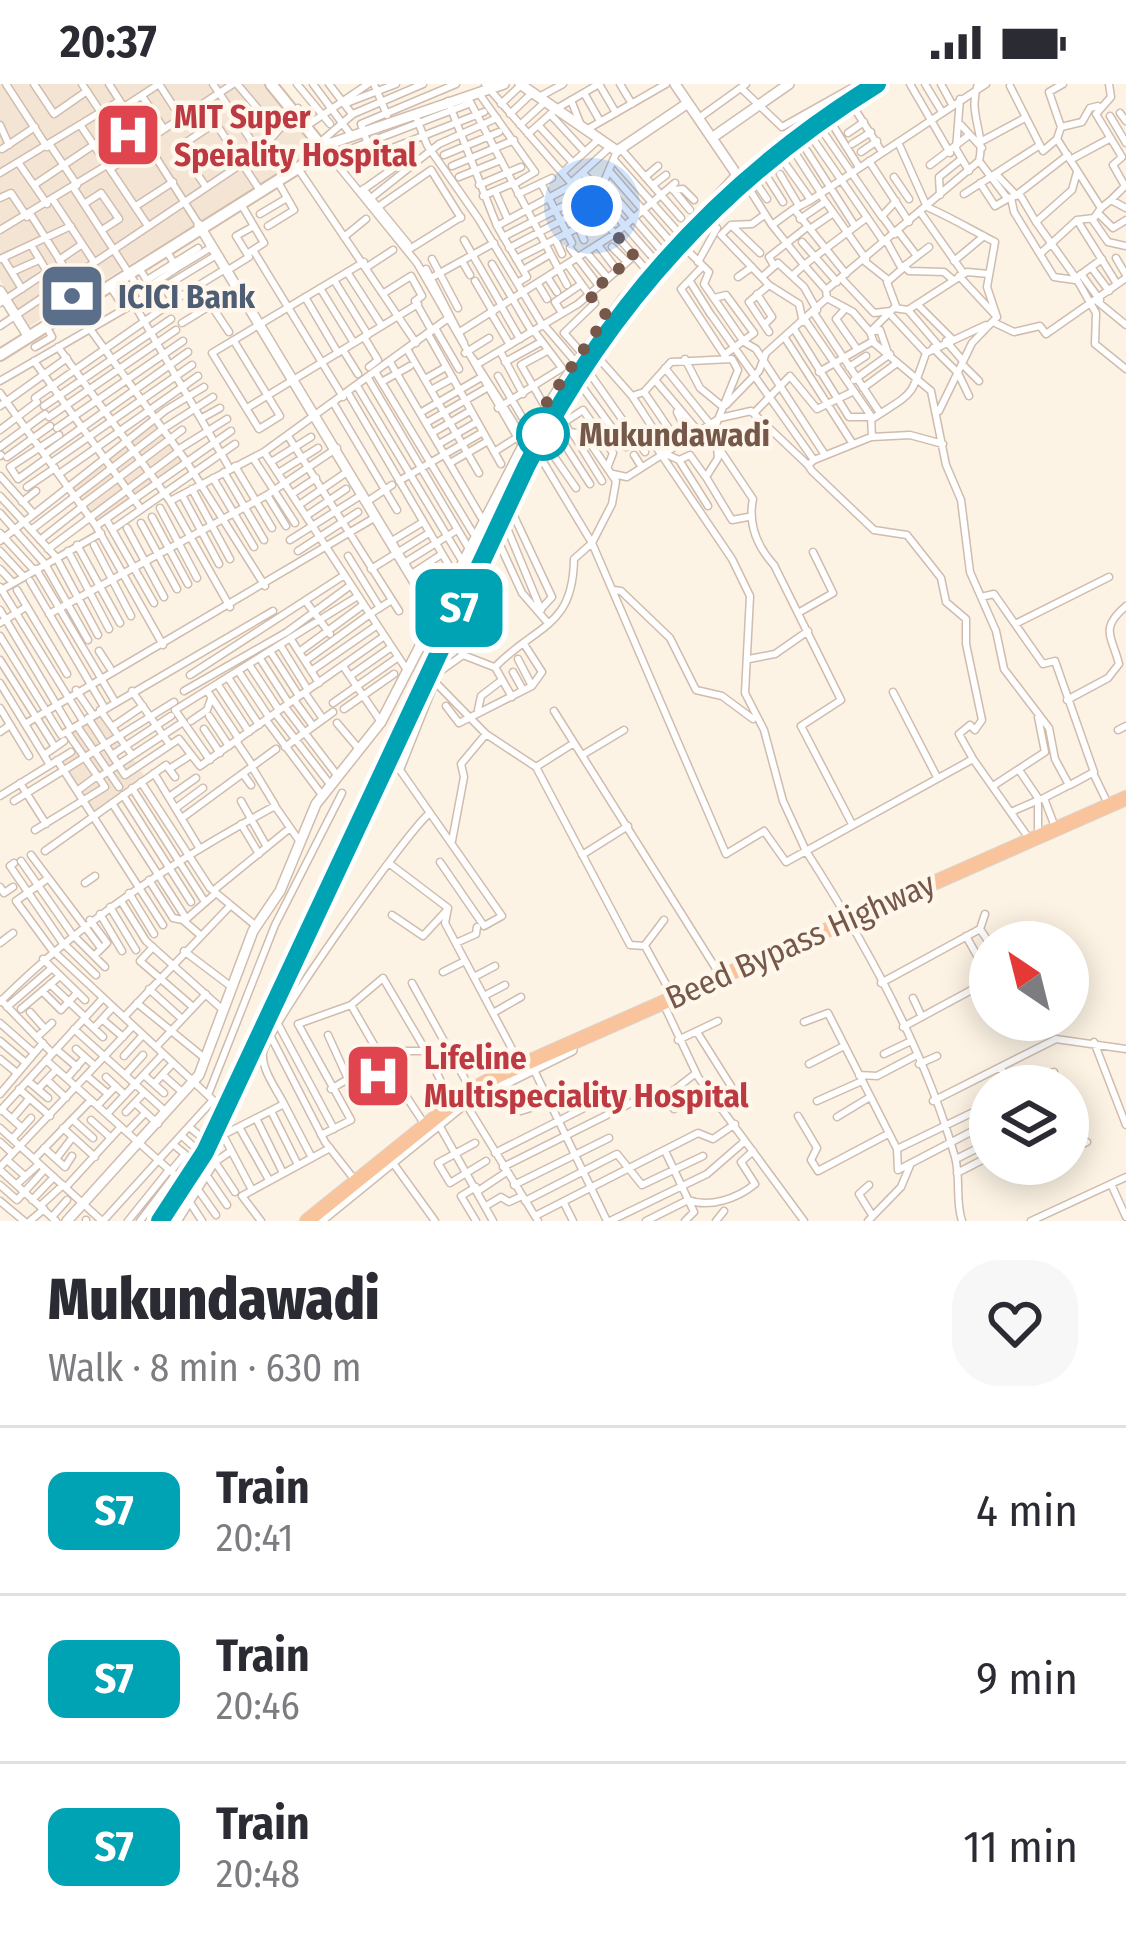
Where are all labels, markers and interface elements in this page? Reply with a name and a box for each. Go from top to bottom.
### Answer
text: 20:37 [60,15,157,69]
place label: MIT Super Speiality Hospital [174,97,418,175]
hospital icon: MIT Super Speiality Hospital [93,100,163,170]
your location [562,176,622,236]
bank icon: ICICI Bank [37,261,107,331]
place label: ICICI Bank [118,277,256,317]
marker: Mukundawadi [518,409,568,459]
place label: Mukundawadi [579,415,770,455]
line badge: S7 [405,569,513,647]
text: S7 [439,583,479,633]
street label: Beed Bypass Highway [660,863,941,1018]
north arrow [969,921,1089,1041]
map controls [969,921,1089,1185]
place label: Lifeline Multispeciality Hospital [424,1038,750,1116]
hospital icon: Lifeline Multispeciality Hospital [343,1041,413,1111]
button: layers [969,1065,1089,1185]
button: heart [952,1260,1078,1386]
text: Mukundawadi [48,1266,380,1334]
text: Walk · 8 min · 630 m [48,1345,362,1391]
text: Train [216,1461,309,1515]
text: 4 min [976,1484,1078,1538]
text: S7 [94,1486,134,1536]
text: 20:41 [216,1515,294,1561]
text: Train [216,1629,309,1683]
text: 9 min [976,1652,1078,1706]
text: S7 [94,1654,134,1704]
text: 20:46 [216,1683,300,1729]
text: Train [216,1797,309,1851]
text: 11 min [963,1820,1078,1874]
text: S7 [94,1822,134,1872]
text: 20:48 [216,1851,300,1897]

